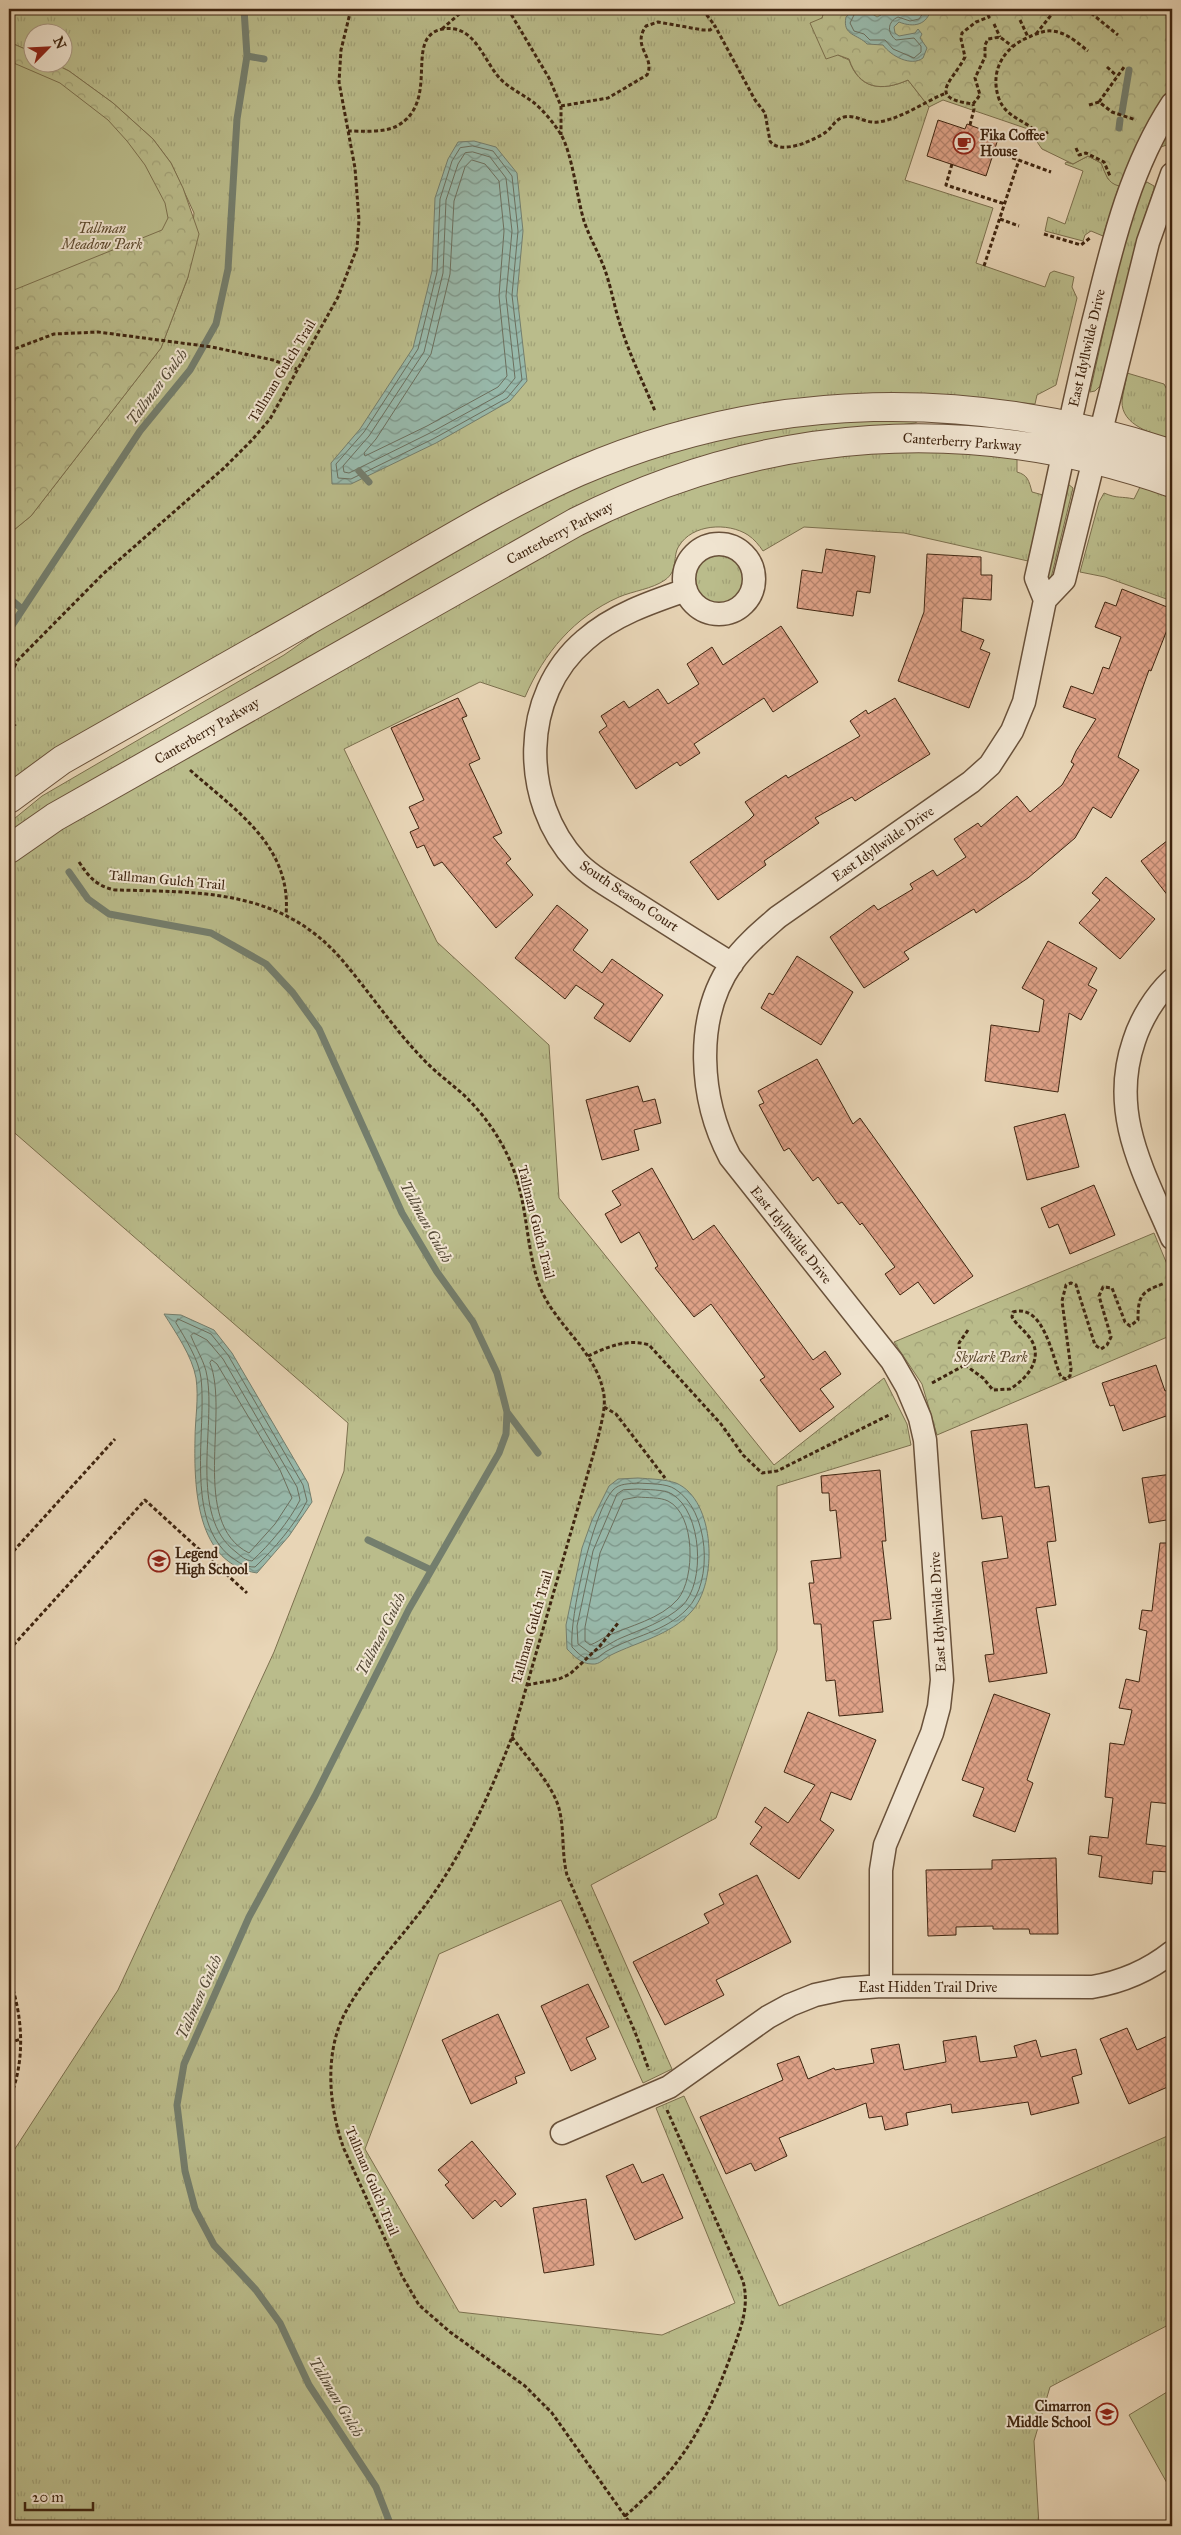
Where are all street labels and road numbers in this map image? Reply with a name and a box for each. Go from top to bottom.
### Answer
street label: East Idyllwilde Drive [1065,287,1109,409]
street label: Tallman Gulch Trail [245,316,319,425]
street label: Canterberry Parkway [902,429,1022,455]
street label: Canterberry Parkway [504,497,617,568]
street label: Canterberry Parkway [151,694,263,768]
street label: East Idyllwilde Drive [829,802,937,886]
street label: South Season Court [576,857,682,935]
street label: Tallman Gulch Trail [108,866,226,894]
street label: Tallman Gulch Trail [514,1163,558,1281]
street label: East Idyllwilde Drive [746,1183,836,1287]
street label: East Idyllwilde Drive [926,1551,950,1673]
street label: Tallman Gulch Trail [508,1568,556,1685]
street label: East Hidden Trail Drive [859,1979,998,1996]
street label: Tallman Gulch Trail [341,2124,403,2238]

